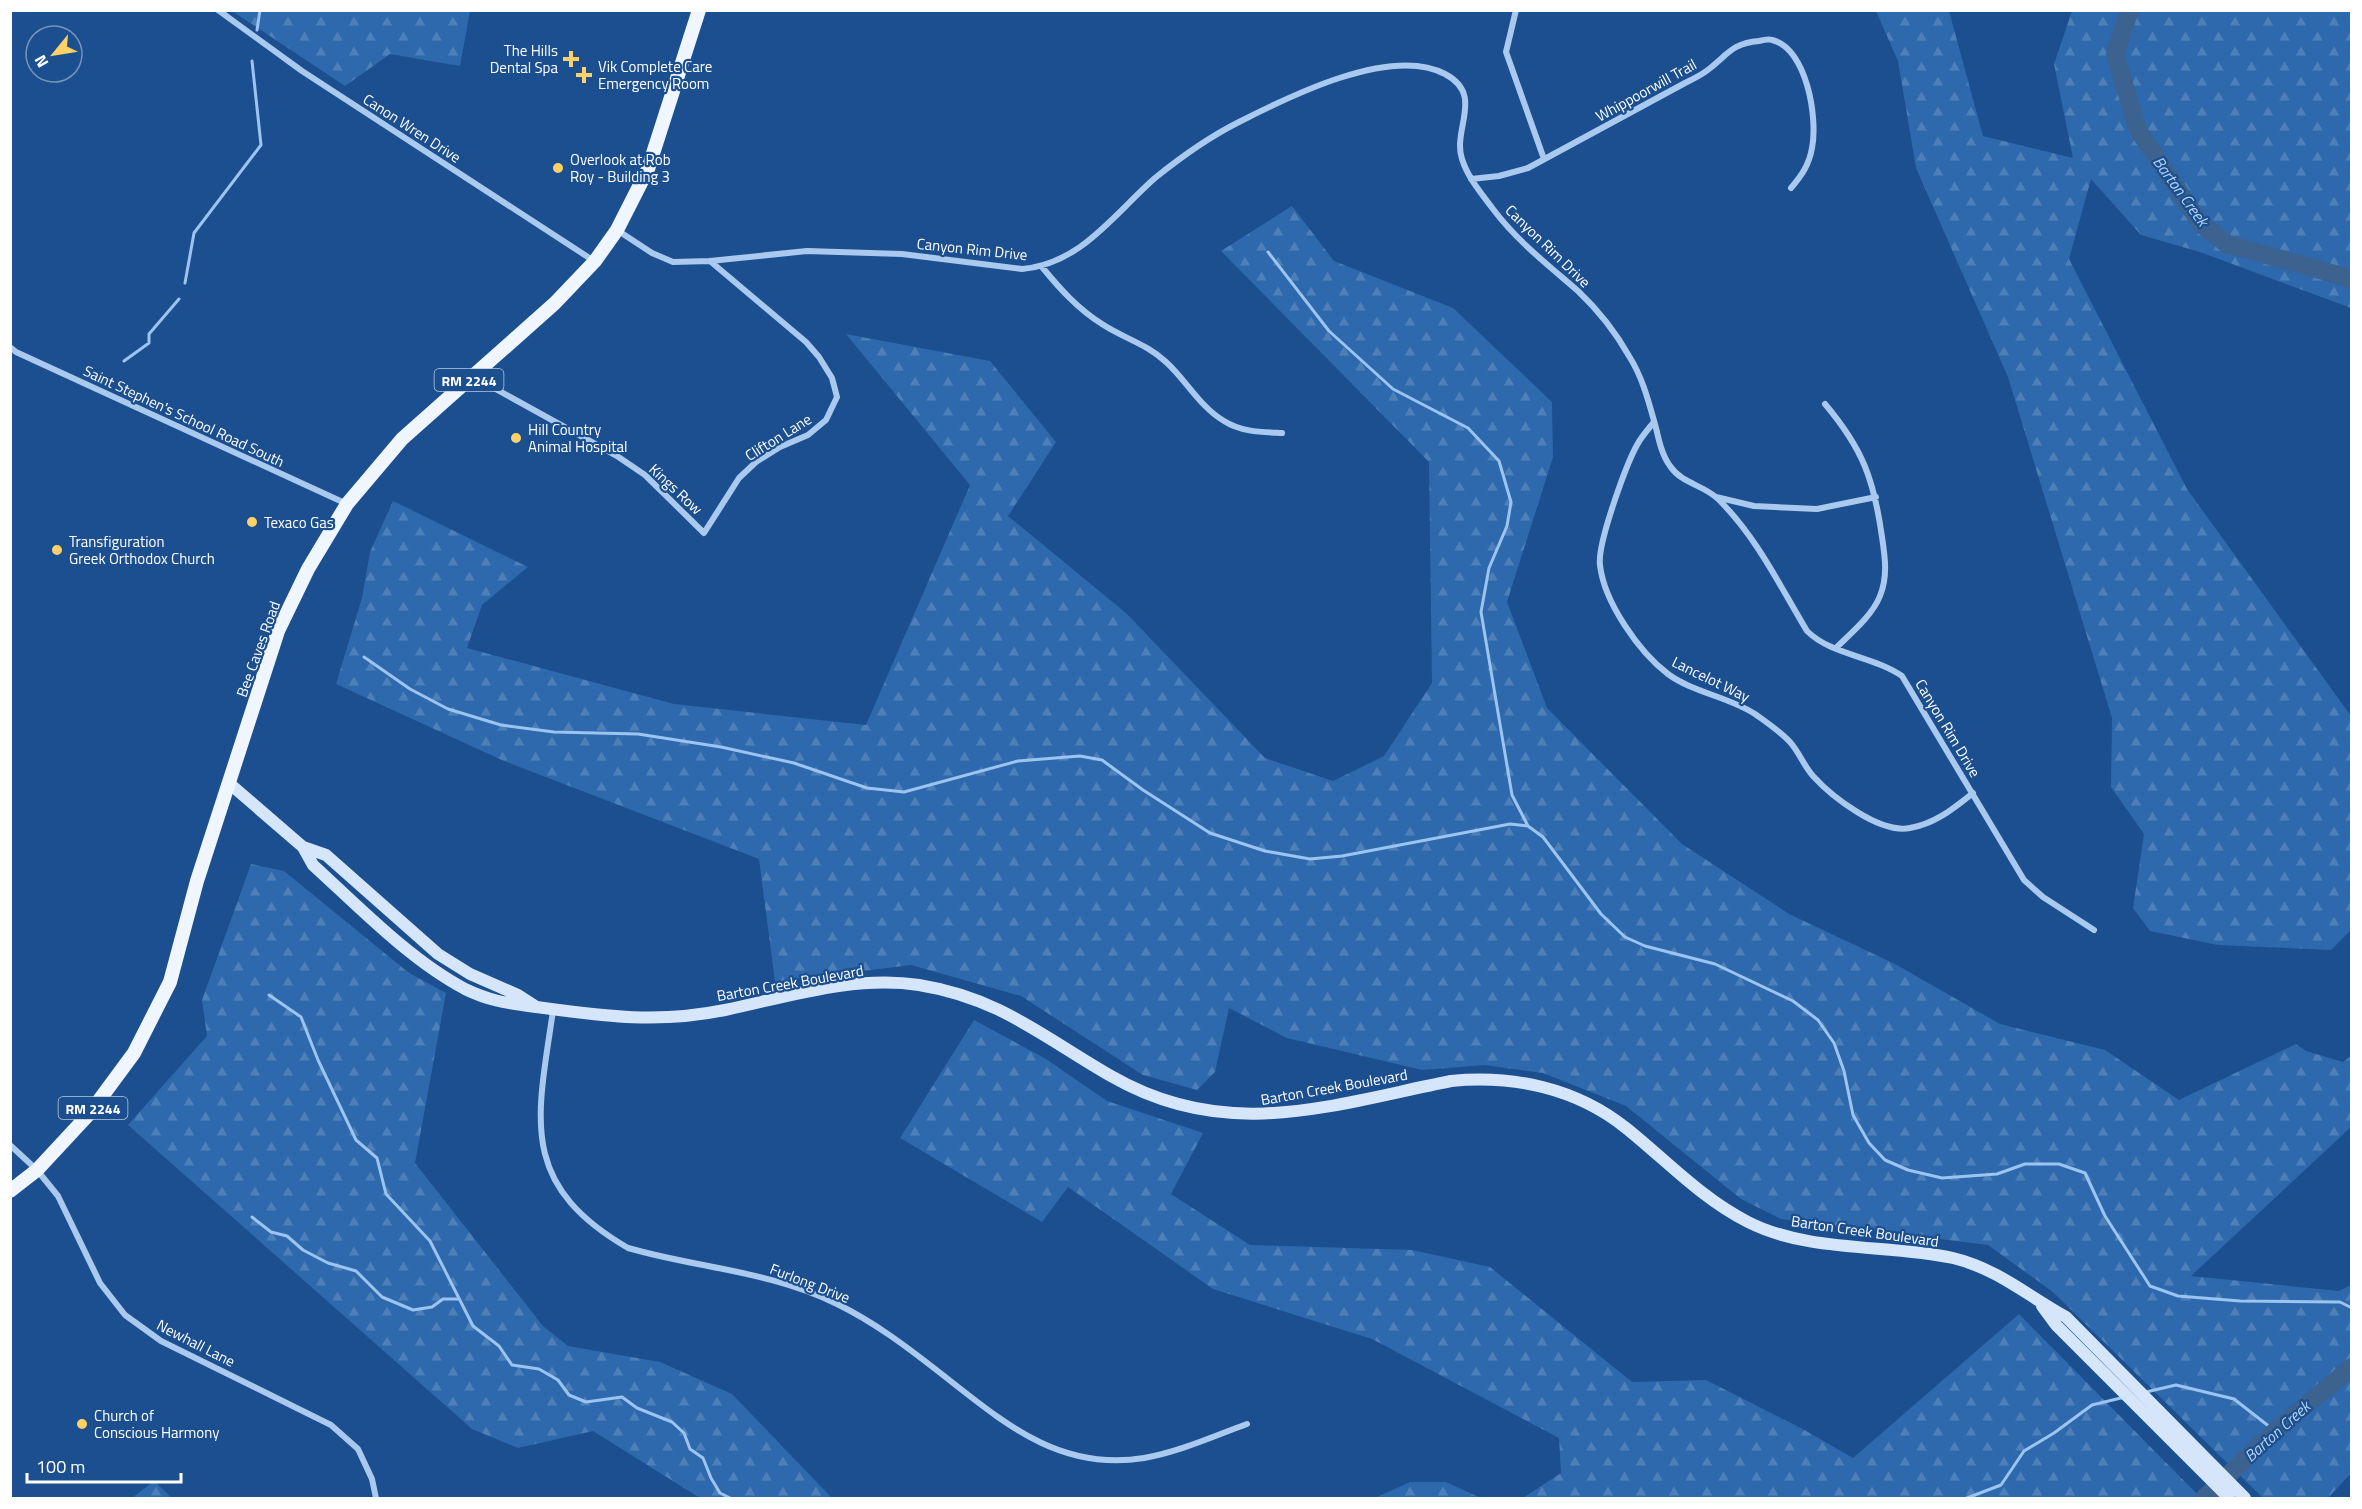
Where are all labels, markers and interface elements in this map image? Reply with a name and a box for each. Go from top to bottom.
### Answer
north arrow [24,24,84,84]
place label: The Hills Dental Spa [490,39,558,79]
marker: The Hills Dental Spa [562,50,580,68]
text: N [28,51,54,72]
street label: Whippoorwill Trail [1591,53,1701,127]
place label: Vik Complete Care Emergency Room [598,55,712,95]
marker: Vik Complete Care Emergency Room [575,66,593,84]
street label: Canon Wren Drive [358,88,466,168]
place label: Overlook at Rob Roy - Building 3 [570,148,671,188]
water label: Barton Creek [2147,151,2216,233]
marker: Overlook at Rob Roy - Building 3 [551,161,565,175]
street label: Canyon Rim Drive [1500,199,1596,293]
street label: Canyon Rim Drive [916,232,1028,266]
street label: Saint Stephen's School Road South [80,359,288,473]
road number: RM 2244 [434,369,504,391]
street label: Clifton Lane [740,407,816,467]
place label: Hill Country Animal Hospital [528,418,627,458]
marker: Hill Country Animal Hospital [509,431,523,445]
street label: Kings Row [644,458,708,520]
place label: Texaco Gas [264,511,334,534]
marker: Texaco Gas [245,515,259,529]
place label: Transfiguration Greek Orthodox Church [69,530,215,570]
marker: Transfiguration Greek Orthodox Church [50,543,64,557]
street label: Bee Caves Road [230,598,286,700]
street label: Lancelot Way [1668,650,1754,708]
street label: Canyon Rim Drive [1910,674,1986,782]
street label: Barton Creek Boulevard [715,959,865,1007]
street label: Barton Creek Boulevard [1259,1063,1409,1111]
road number: RM 2244 [58,1097,128,1119]
street label: Barton Creek Boulevard [1790,1209,1940,1253]
street label: Furlong Drive [767,1257,853,1309]
street label: Newhall Lane [153,1313,239,1373]
water label: Barton Creek [2239,1394,2317,1467]
place label: Church of Conscious Harmony [94,1404,219,1444]
marker: Church of Conscious Harmony [75,1417,89,1431]
scale bar [27,1446,182,1484]
text: 100 m [36,1453,85,1480]

